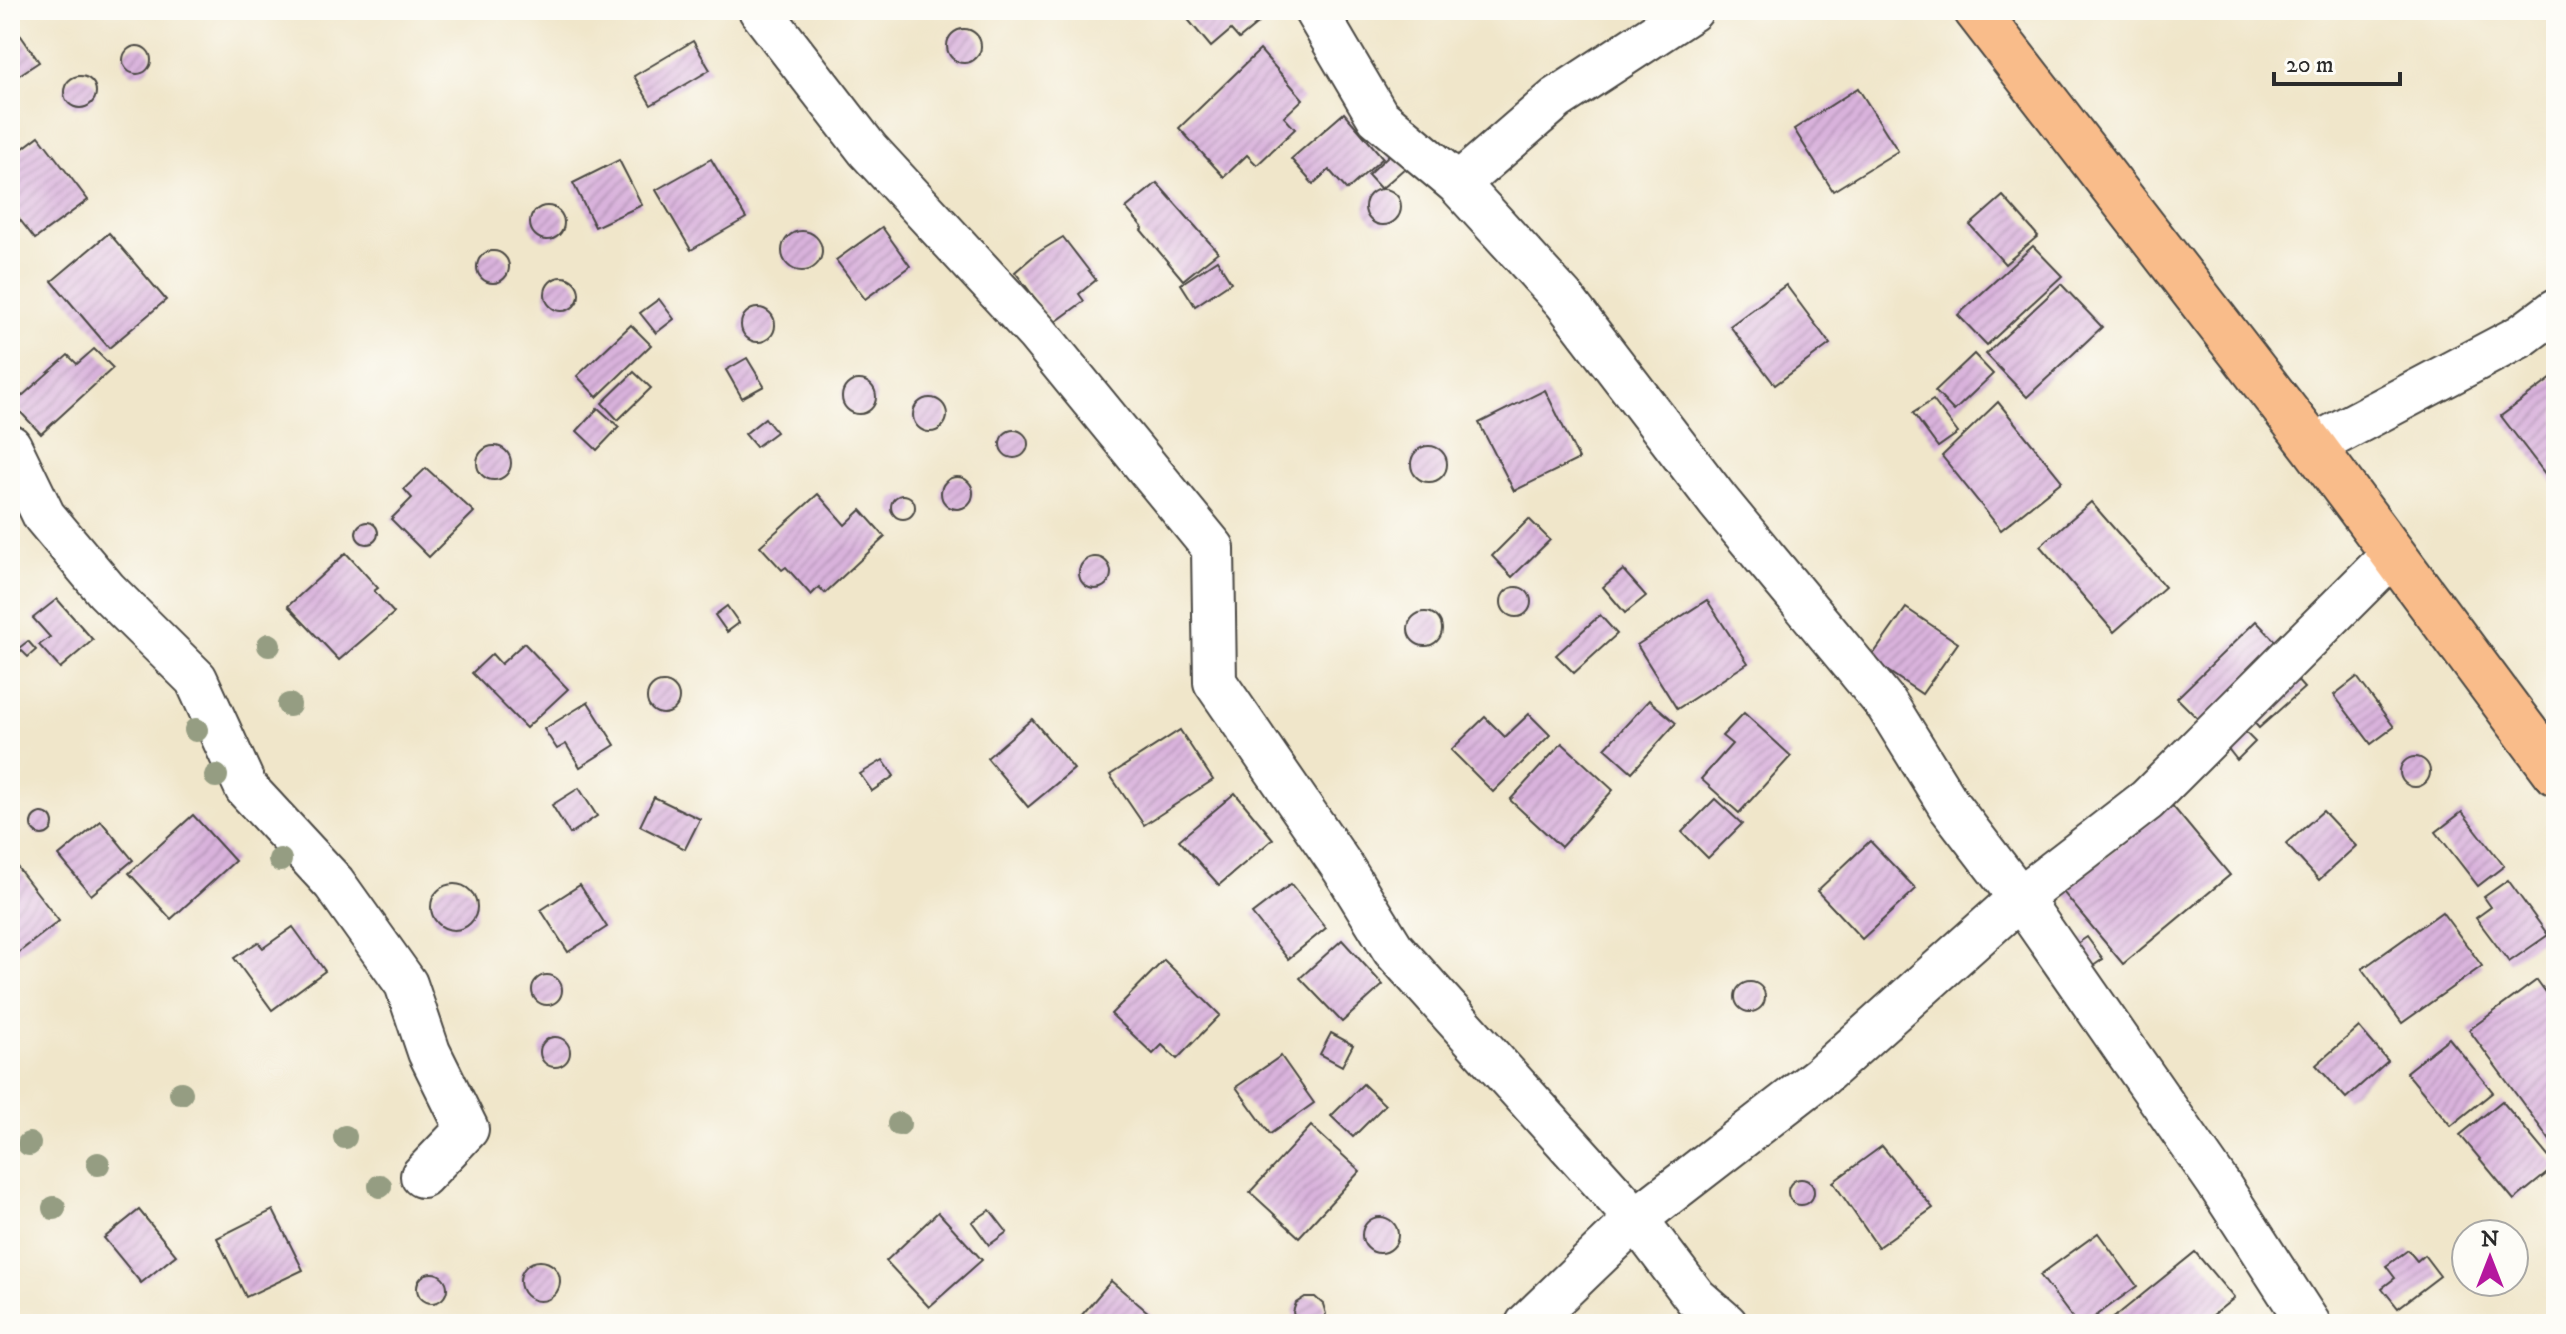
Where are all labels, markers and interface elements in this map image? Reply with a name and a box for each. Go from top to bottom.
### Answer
scale bar [2274,36,2400,86]
text: 20 m [2286,50,2334,80]
north arrow [2450,1218,2530,1298]
text: N [2481,1226,2499,1253]

